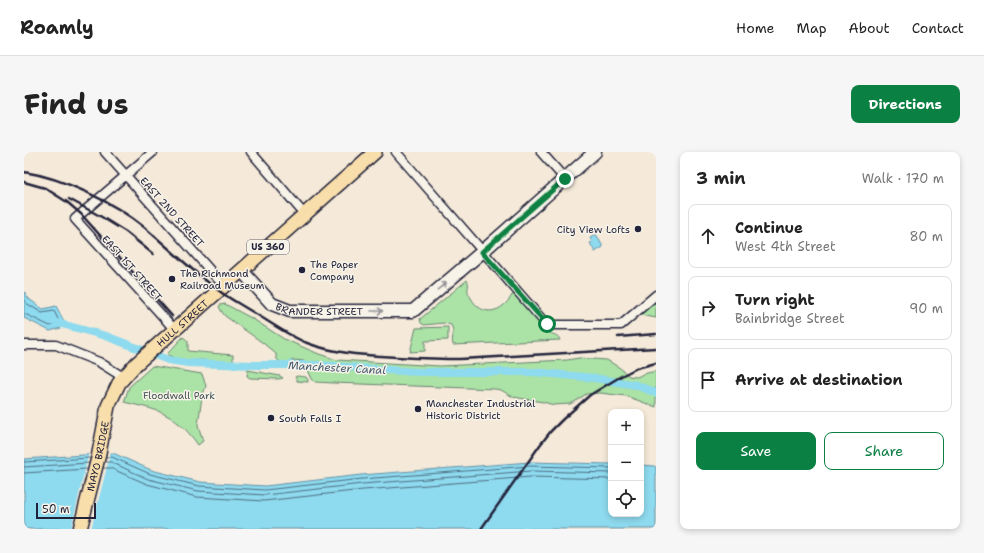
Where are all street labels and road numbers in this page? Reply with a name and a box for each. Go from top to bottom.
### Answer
street label: EAST 2ND STREET [137,174,207,250]
street label: EAST 1ST STREET [99,232,165,304]
road number: US 360 [247,240,289,254]
street label: HULL STREET [154,297,211,349]
street label: BRANDER STREET [274,300,363,318]
street label: MAYO BRIDGE [83,420,111,493]

